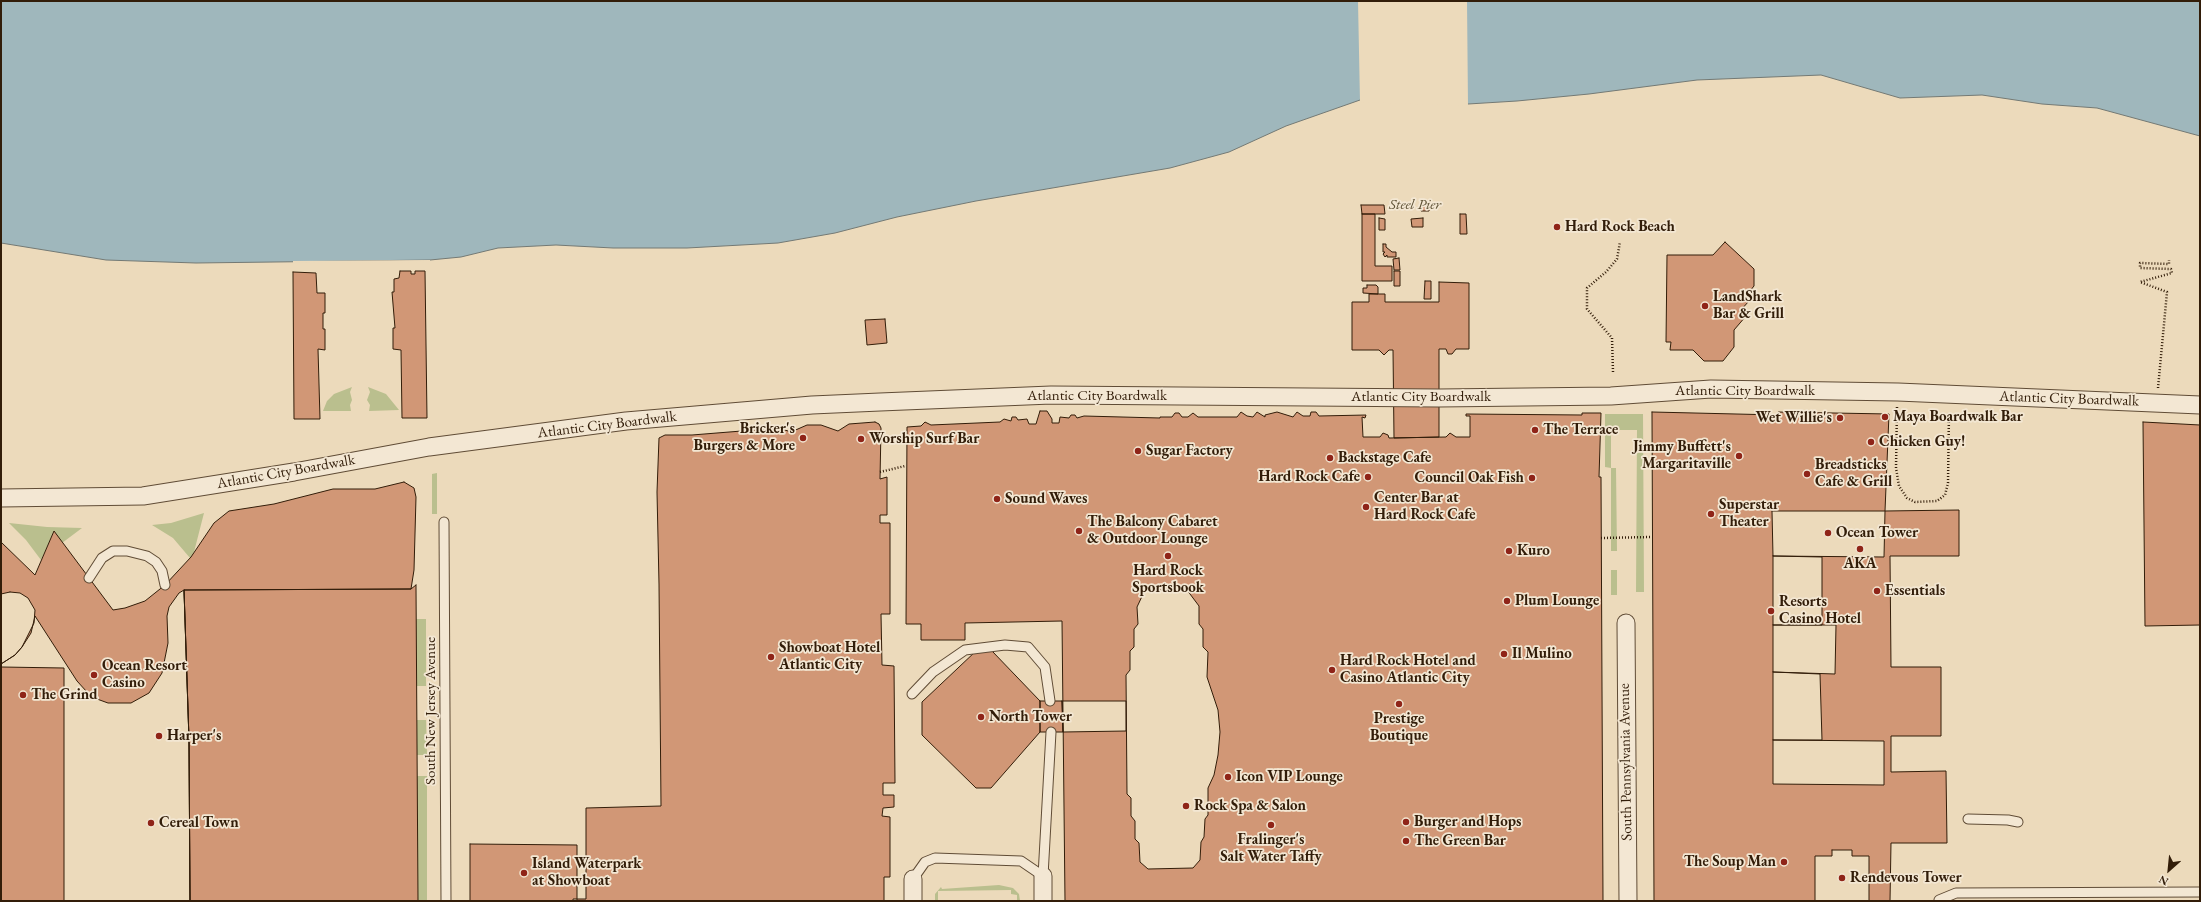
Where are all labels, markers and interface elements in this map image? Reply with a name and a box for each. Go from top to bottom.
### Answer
park label: Steel Pier [1389,196,1441,214]
place label: Hard Rock Beach [1565,218,1675,236]
marker: Hard Rock Beach [1552,222,1562,232]
place label: LandShark Bar & Grill [1713,288,1784,323]
marker: LandShark Bar & Grill [1700,301,1710,311]
street label: Atlantic City Boardwalk [1675,382,1815,400]
street label: Atlantic City Boardwalk [1027,387,1167,405]
street label: Atlantic City Boardwalk [1351,388,1491,406]
street label: Atlantic City Boardwalk [1999,388,2139,410]
street label: Atlantic City Boardwalk [536,408,678,442]
place label: Maya Boardwalk Bar [1893,408,2023,426]
place label: Wet Willie's [1756,409,1832,427]
marker: Maya Boardwalk Bar [1880,412,1890,422]
marker: Wet Willie's [1835,413,1845,423]
place label: Bricker's Burgers & More [694,420,795,455]
place label: The Terrace [1543,421,1618,439]
marker: The Terrace [1530,425,1540,435]
place label: Worship Surf Bar [869,430,979,448]
marker: Bricker's Burgers & More [798,433,808,443]
place label: Chicken Guy! [1879,433,1965,451]
marker: Worship Surf Bar [856,434,866,444]
marker: Chicken Guy! [1866,437,1876,447]
place label: Jimmy Buffett's Margaritaville [1633,438,1731,473]
place label: Sugar Factory [1146,442,1233,460]
marker: Sugar Factory [1133,446,1143,456]
place label: Backstage Cafe [1338,449,1431,467]
street label: Atlantic City Boardwalk [216,451,356,493]
marker: Jimmy Buffett's Margaritaville [1734,451,1744,461]
marker: Backstage Cafe [1325,453,1335,463]
place label: Breadsticks Cafe & Grill [1815,456,1892,491]
place label: Hard Rock Cafe [1259,468,1360,486]
place label: Council Oak Fish [1415,469,1524,487]
marker: Breadsticks Cafe & Grill [1802,469,1812,479]
marker: Hard Rock Cafe [1363,472,1373,482]
marker: Council Oak Fish [1527,473,1537,483]
place label: Center Bar at Hard Rock Cafe [1374,489,1475,524]
place label: Sound Waves [1005,490,1087,508]
marker: Sound Waves [992,494,1002,504]
place label: Superstar Theater [1719,496,1779,531]
marker: Center Bar at Hard Rock Cafe [1361,502,1371,512]
marker: Superstar Theater [1706,509,1716,519]
place label: The Balcony Cabaret & Outdoor Lounge [1087,513,1218,548]
place label: Ocean Tower [1836,524,1918,542]
marker: The Balcony Cabaret & Outdoor Lounge [1074,526,1084,536]
marker: Ocean Tower [1823,528,1833,538]
place label: Kuro [1517,542,1550,560]
marker: AKA [1855,544,1865,554]
marker: Kuro [1504,546,1514,556]
marker: Hard Rock Sportsbook [1163,551,1173,561]
place label: AKA [1844,555,1876,573]
place label: Hard Rock Sportsbook [1132,562,1204,597]
place label: Essentials [1885,582,1945,600]
marker: Essentials [1872,586,1882,596]
place label: Plum Lounge [1515,592,1599,610]
place label: Resorts Casino Hotel [1779,593,1861,628]
marker: Plum Lounge [1502,596,1512,606]
marker: Resorts Casino Hotel [1766,606,1776,616]
street label: South New Jersey Avenue [422,637,440,785]
place label: Showboat Hotel Atlantic City [779,639,880,674]
place label: Il Mulino [1512,645,1572,663]
marker: Il Mulino [1499,649,1509,659]
marker: Showboat Hotel Atlantic City [766,652,776,662]
place label: Hard Rock Hotel and Casino Atlantic City [1340,652,1476,687]
place label: Ocean Resort Casino [102,657,187,692]
marker: Hard Rock Hotel and Casino Atlantic City [1327,665,1337,675]
marker: Ocean Resort Casino [89,670,99,680]
street label: South Pennsylvania Avenue [1616,683,1636,841]
place label: The Grind [31,686,98,704]
marker: The Grind [18,690,28,700]
marker: Prestige Boutique [1394,699,1404,709]
place label: North Tower [989,708,1072,726]
place label: Prestige Boutique [1370,710,1428,745]
marker: North Tower [976,712,986,722]
place label: Harper's [167,727,221,745]
marker: Harper's [154,731,164,741]
place label: Icon VIP Lounge [1236,768,1343,786]
marker: Icon VIP Lounge [1223,772,1233,782]
place label: Rock Spa & Salon [1194,797,1306,815]
marker: Rock Spa & Salon [1181,801,1191,811]
place label: Burger and Hops [1414,813,1521,831]
place label: Cereal Town [159,814,239,832]
marker: Burger and Hops [1401,817,1411,827]
marker: Cereal Town [146,818,156,828]
marker: Fralinger's Salt Water Taffy [1266,820,1276,830]
place label: Fralinger's Salt Water Taffy [1220,831,1322,866]
place label: The Green Bar [1414,832,1506,850]
marker: The Green Bar [1401,836,1411,846]
north arrow [2149,850,2189,890]
place label: The Soup Man [1684,853,1776,871]
place label: Island Waterpark at Showboat [532,855,642,890]
marker: The Soup Man [1779,857,1789,867]
marker: Island Waterpark at Showboat [519,868,529,878]
place label: Rendevous Tower [1850,869,1962,887]
text: N [2156,872,2171,889]
marker: Rendevous Tower [1837,873,1847,883]

